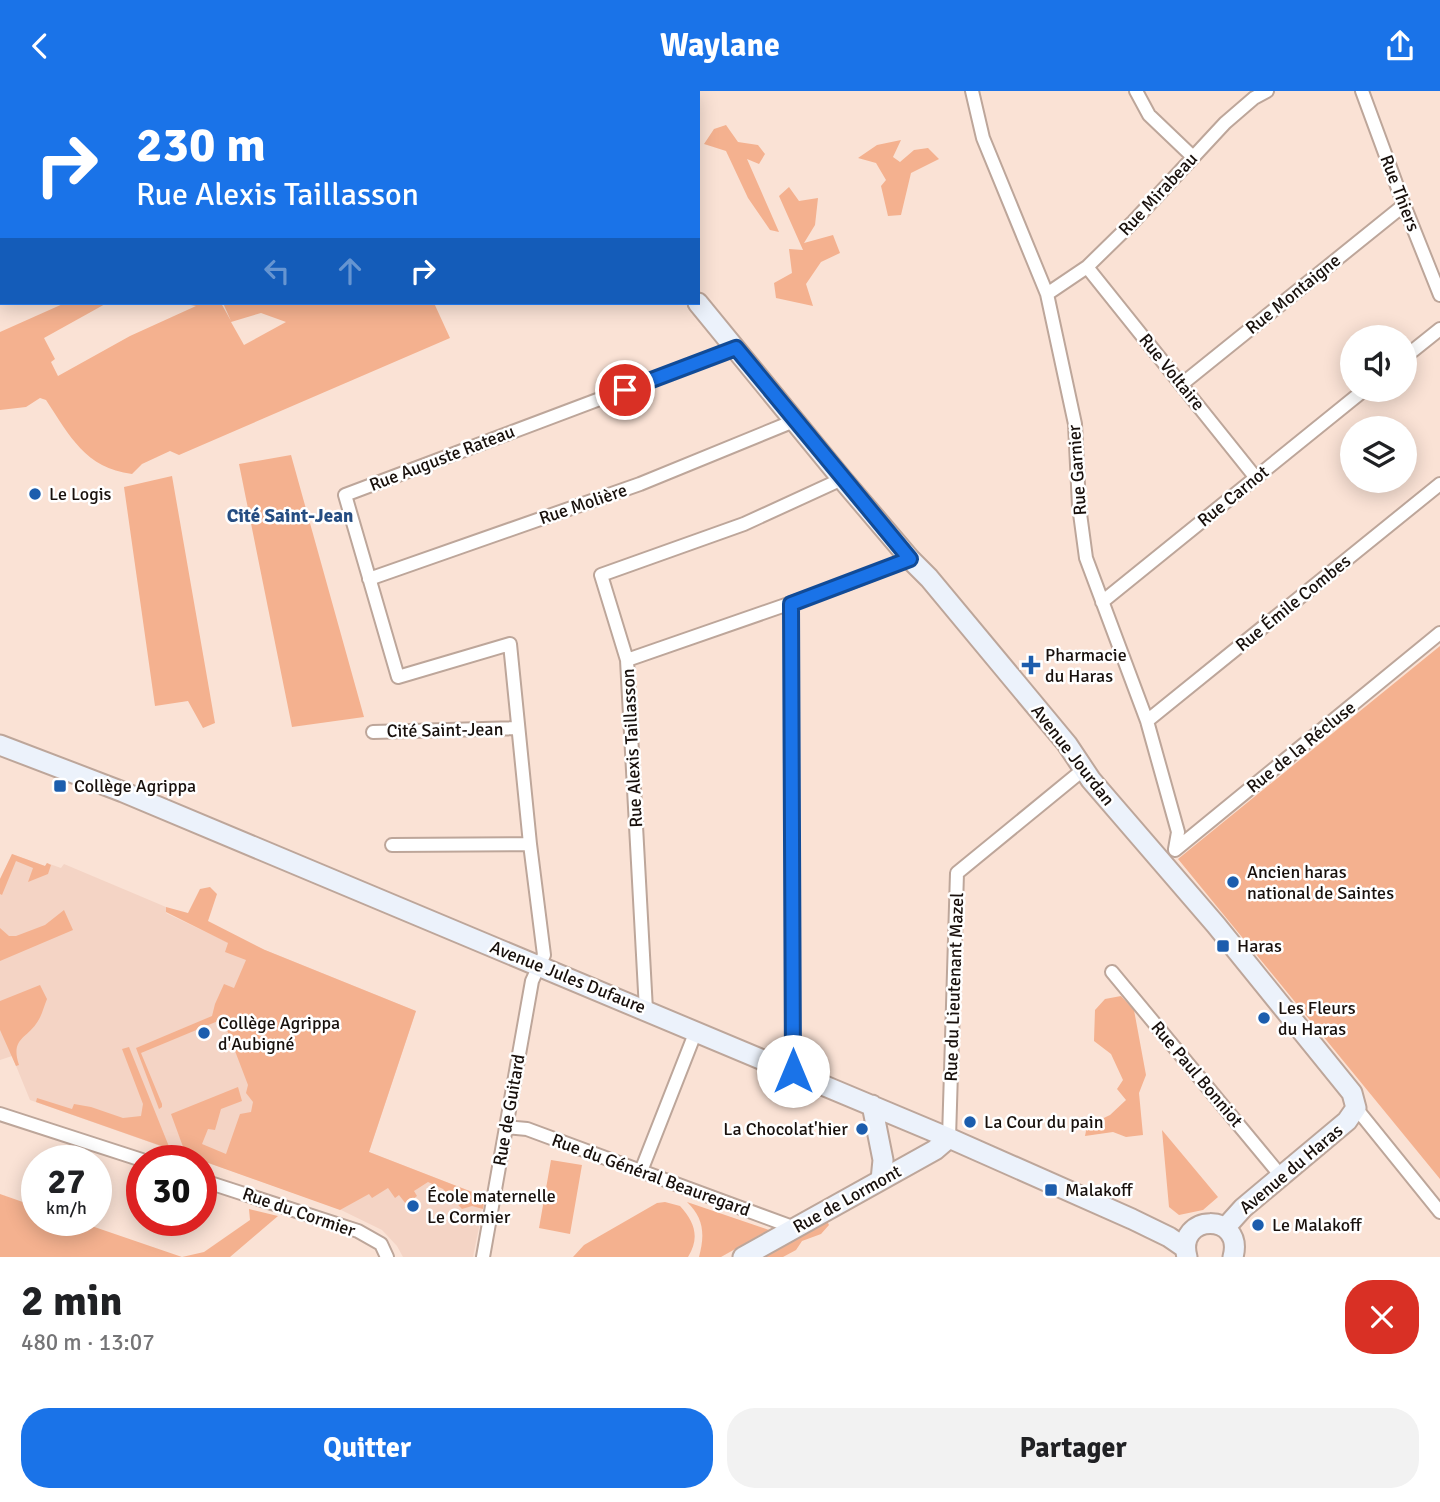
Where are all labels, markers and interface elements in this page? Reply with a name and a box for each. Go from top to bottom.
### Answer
text: Waylane [660,26,780,65]
icon: back [21,27,59,65]
icon: share [1381,27,1419,65]
text: 230 m [136,115,266,175]
icon: right [21,119,112,210]
street label: Rue Mirabeau [1114,148,1202,240]
street label: Rue Thiers [1375,152,1425,235]
text: Rue Alexis Taillasson [136,175,419,214]
street label: Rue Montaigne [1241,249,1345,339]
icon: left [258,252,296,290]
icon: ahead [331,252,369,290]
icon: right [404,252,442,290]
map controls [1340,325,1417,493]
button: sound [1340,325,1417,402]
street label: Rue Voltaire [1134,329,1210,415]
pin [595,360,655,420]
icon: arrive [606,371,644,409]
button: layers [1340,416,1417,493]
street label: Rue Auguste Rateau [366,420,518,496]
street label: Rue Garnier [1063,424,1091,516]
street label: Rue Carnot [1193,461,1273,531]
street label: Rue Molière [536,479,630,529]
place label: Le Logis [49,483,112,505]
marker: Le Logis [27,486,43,502]
district label: Cité Saint-Jean [227,504,353,528]
street label: Rue Émile Combes [1231,550,1355,656]
place label: Pharmacie du Haras [1045,644,1127,687]
marker: Pharmacie du Haras [1023,657,1039,673]
street label: Rue Alexis Taillasson [617,668,647,828]
street label: Rue de la Récluse [1242,696,1360,798]
street label: Avenue Jourdan [1027,700,1119,810]
street label: Cité Saint-Jean [386,718,504,742]
place label: Collège Agrippa [74,775,196,797]
marker: Collège Agrippa [52,778,68,794]
place label: Ancien haras national de Saintes [1247,861,1394,904]
marker: Ancien haras national de Saintes [1225,874,1241,890]
street label: Rue du Lieutenant Mazel [940,892,968,1082]
place label: Haras [1237,935,1282,957]
street label: Avenue Jules Dufaure [487,936,649,1018]
marker: Haras [1215,938,1231,954]
place label: Les Fleurs du Haras [1278,997,1356,1040]
marker: Les Fleurs du Haras [1256,1010,1272,1026]
place label: Collège Agrippa d'Aubigné [218,1012,340,1055]
street label: Rue Paul Bonniot [1146,1017,1248,1131]
marker: Collège Agrippa d'Aubigné [196,1025,212,1041]
position arrow [756,1034,830,1108]
street label: Rue de Guitard [488,1052,530,1168]
place label: La Cour du pain [984,1111,1104,1133]
marker: La Cour du pain [962,1114,978,1130]
place label: La Chocolat'hier [723,1118,848,1140]
street label: Avenue du Haras [1235,1119,1347,1219]
marker: La Chocolat'hier [854,1121,870,1137]
street label: Rue du Général Beauregard [549,1129,753,1221]
speed limit sign: 30 [126,1145,217,1236]
text: 27 [48,1160,85,1203]
street label: Rue de Lormont [789,1160,905,1238]
place label: Malakoff [1065,1179,1134,1201]
street label: Rue du Cormier [240,1182,359,1242]
marker: Malakoff [1043,1182,1059,1198]
place label: École maternelle Le Cormier [427,1185,556,1228]
text: km/h [46,1197,87,1219]
marker: École maternelle Le Cormier [405,1198,421,1214]
place label: Le Malakoff [1272,1214,1363,1236]
marker: Le Malakoff [1250,1217,1266,1233]
text: 2 min [21,1276,122,1327]
button: close [1345,1280,1419,1354]
text: 480 m · 13:07 [21,1328,155,1357]
button: Quitter [21,1408,713,1488]
button: Partager [727,1408,1419,1488]

